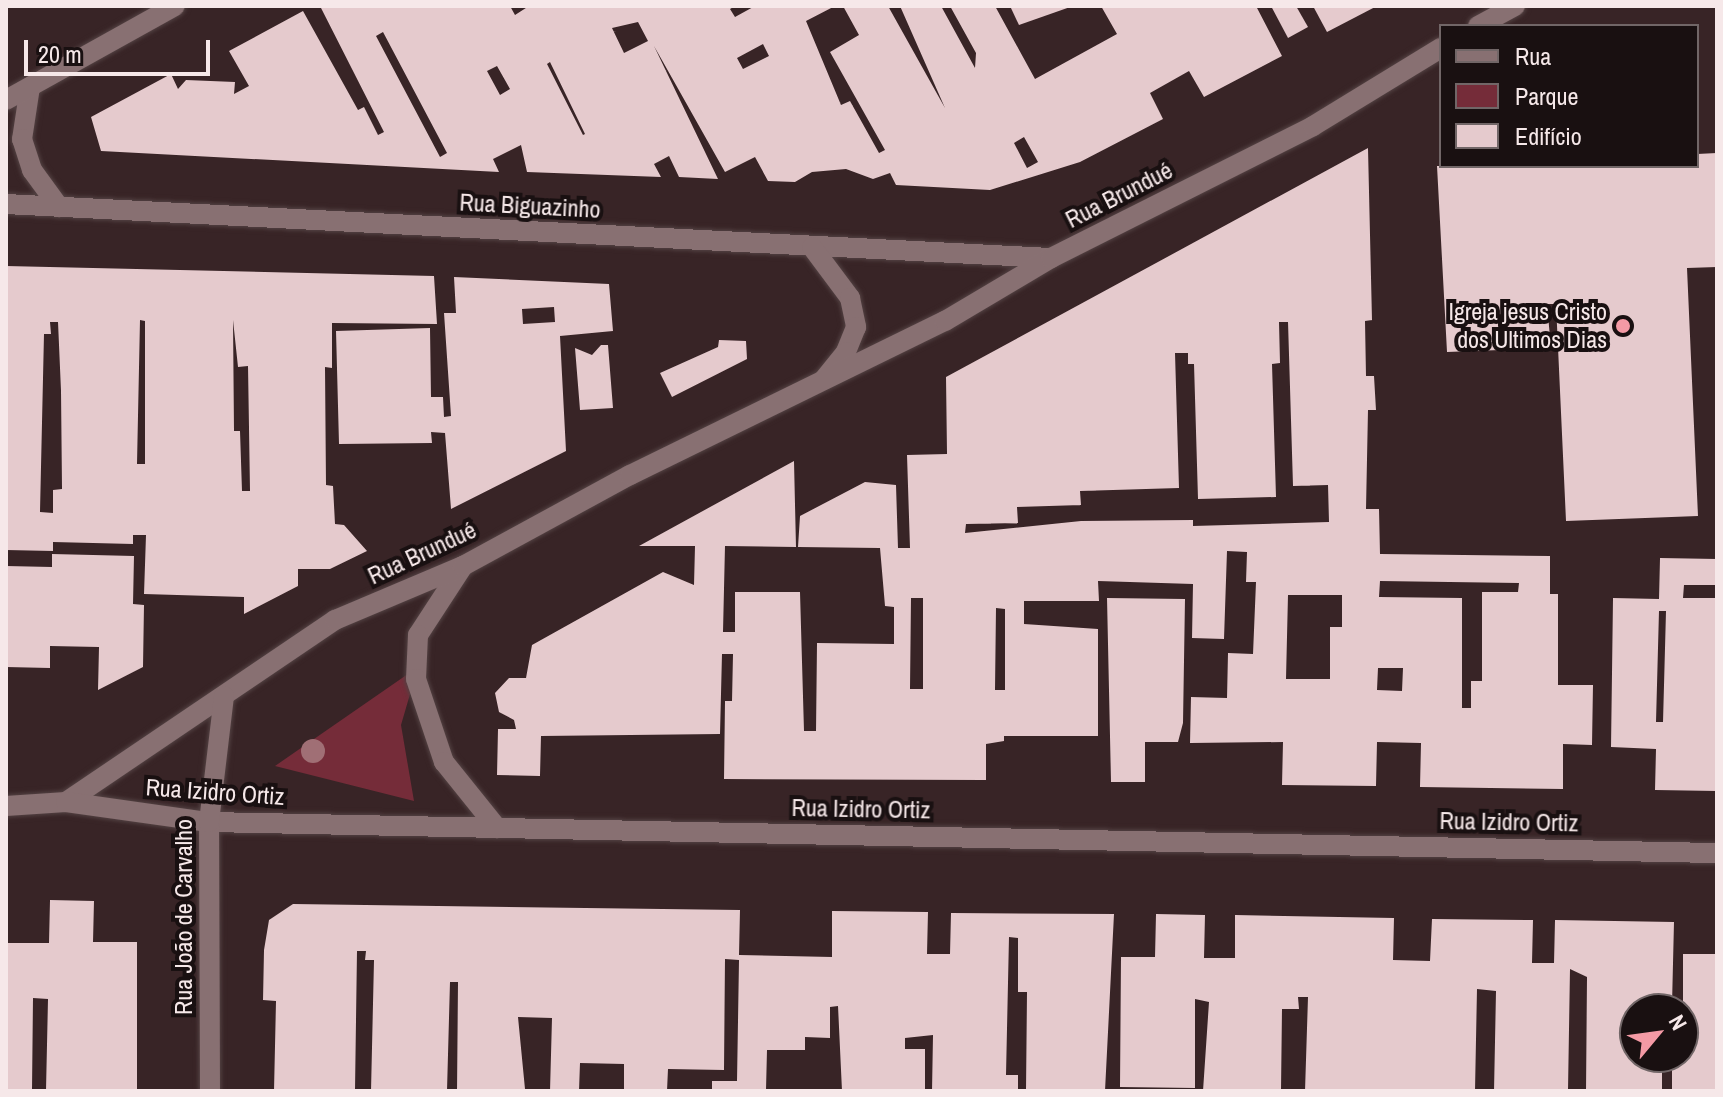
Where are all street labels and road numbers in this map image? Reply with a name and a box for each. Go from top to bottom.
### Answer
street label: Rua Brundué [1061,156,1177,234]
street label: Rua Biguazinho [459,188,601,224]
street label: Rua Brundué [363,515,481,591]
street label: Rua Izidro Ortiz [145,773,285,811]
street label: Rua Izidro Ortiz [791,793,931,825]
street label: Rua Izidro Ortiz [1439,806,1579,838]
street label: Rua João de Carvalho [170,819,198,1015]

